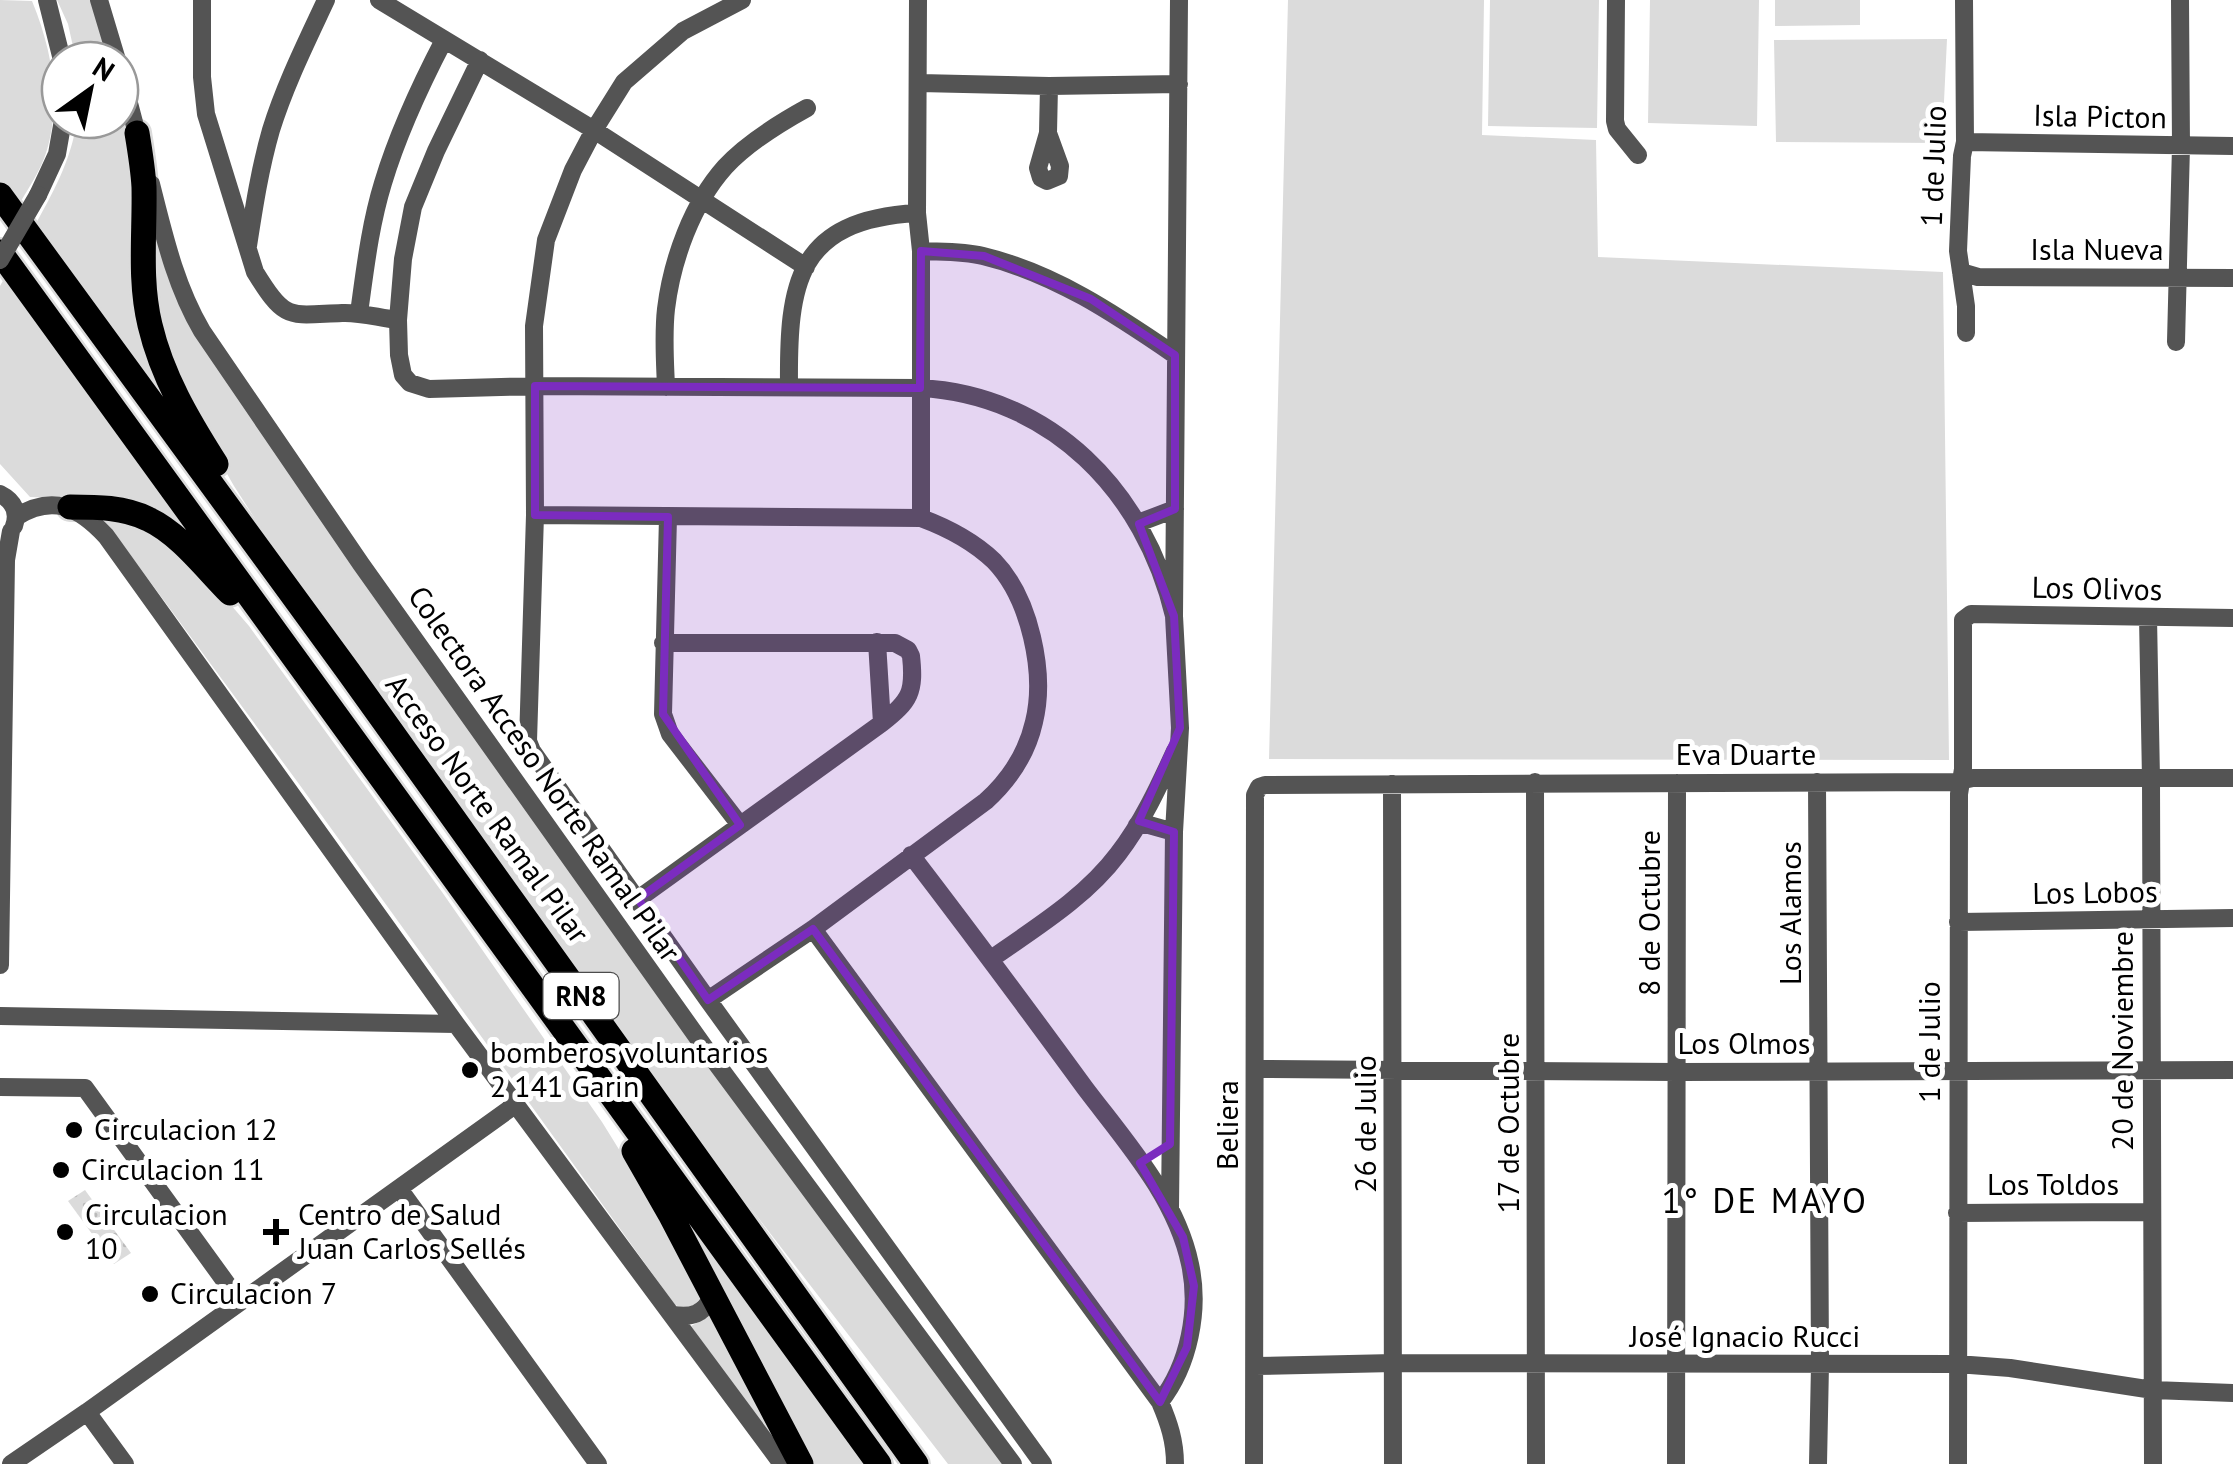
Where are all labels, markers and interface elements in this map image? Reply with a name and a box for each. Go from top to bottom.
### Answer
north arrow [40,40,140,140]
text: N [86,48,122,89]
street label: Isla Picton [2033,95,2167,136]
street label: 1 de Julio [1911,105,1954,227]
street label: Isla Nueva [2030,229,2164,268]
street label: Los Olivos [2031,567,2163,608]
street label: Colectora Acceso Norte Ramal Pilar [400,579,688,969]
street label: Acceso Norte Ramal Pilar [378,668,596,950]
street label: Eva Duarte [1676,734,1816,773]
street label: 8 de Octubre [1629,830,1668,996]
street label: Los Alamos [1770,841,1809,985]
street label: Los Lobos [2032,871,2158,912]
street label: 20 de Noviembre [2102,931,2141,1151]
road number: RN8 [544,973,618,1019]
street label: 1 de Julio [1909,981,1948,1103]
street label: Los Olmos [1678,1023,1810,1062]
place label: bomberos voluntarios 2 141 Garin [490,1032,768,1105]
street label: 17 de Octubre [1488,1033,1527,1213]
street label: 26 de Julio [1345,1055,1384,1193]
marker: bomberos voluntarios 2 141 Garin [459,1059,481,1081]
street label: Beliera [1207,1080,1246,1170]
place label: Circulacion 12 [94,1109,277,1148]
marker: Circulacion 12 [63,1119,85,1141]
place label: Circulacion 11 [81,1149,264,1188]
marker: Circulacion 11 [50,1159,72,1181]
street label: Los Toldos [1987,1164,2119,1203]
district label: 1° DE MAYO [1661,1177,1869,1223]
place label: Circulacion 10 [85,1194,228,1267]
place label: Centro de Salud Juan Carlos Sellés [296,1194,526,1267]
marker: Centro de Salud Juan Carlos Sellés [263,1219,289,1245]
marker: Circulacion 10 [54,1221,76,1243]
place label: Circulacion 7 [170,1273,337,1312]
marker: Circulacion 7 [139,1283,161,1305]
street label: José Ignacio Rucci [1628,1316,1860,1355]

